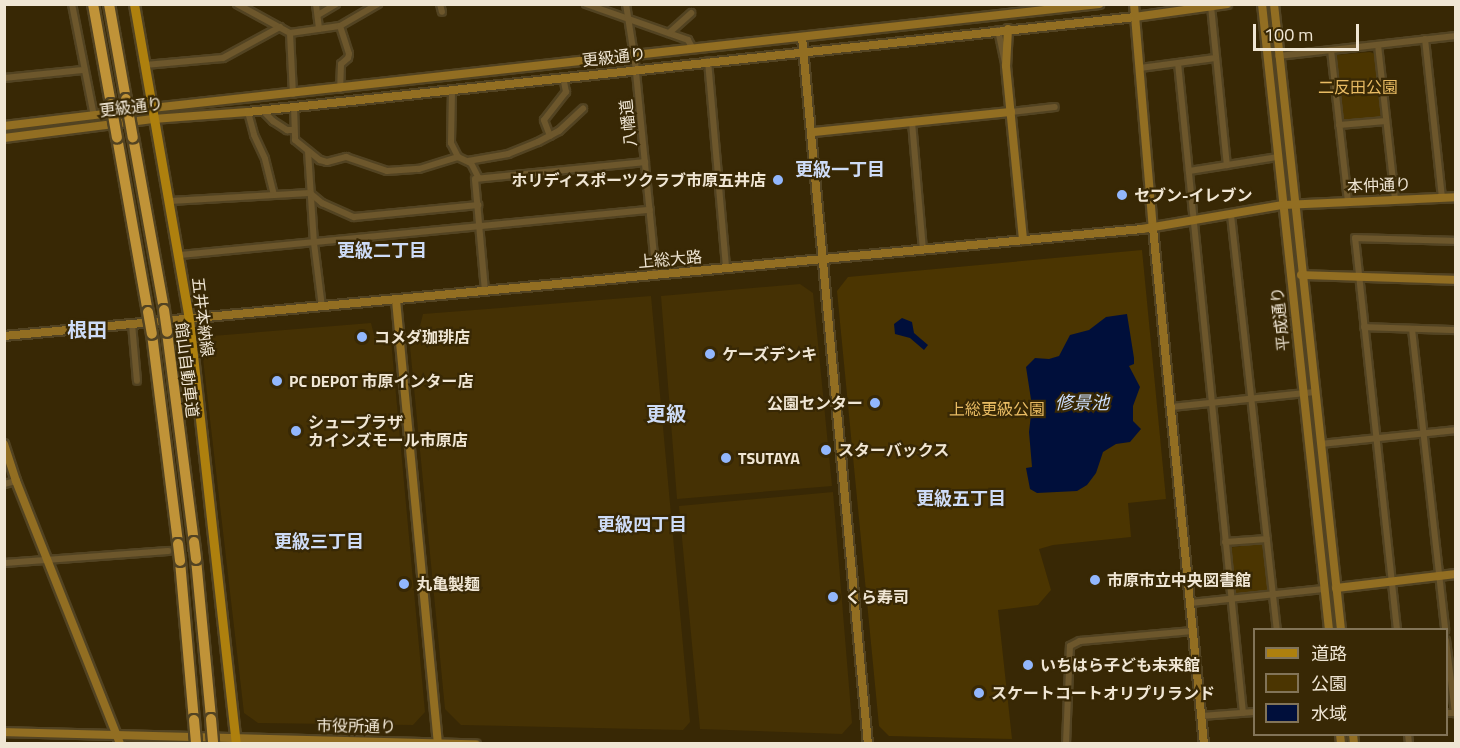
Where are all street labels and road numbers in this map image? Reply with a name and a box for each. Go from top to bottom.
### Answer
street label: 更級通り [581,44,647,70]
street label: 更級通り [98,94,164,120]
street label: 八幡道 [616,98,640,148]
street label: 本仲通り [1347,174,1411,196]
street label: 上総大路 [637,247,703,271]
street label: 五井本納線 [189,276,217,358]
street label: 平成通り [1267,286,1293,352]
street label: 館山自動車道 [172,321,202,419]
street label: 市役所通り [316,716,396,736]

